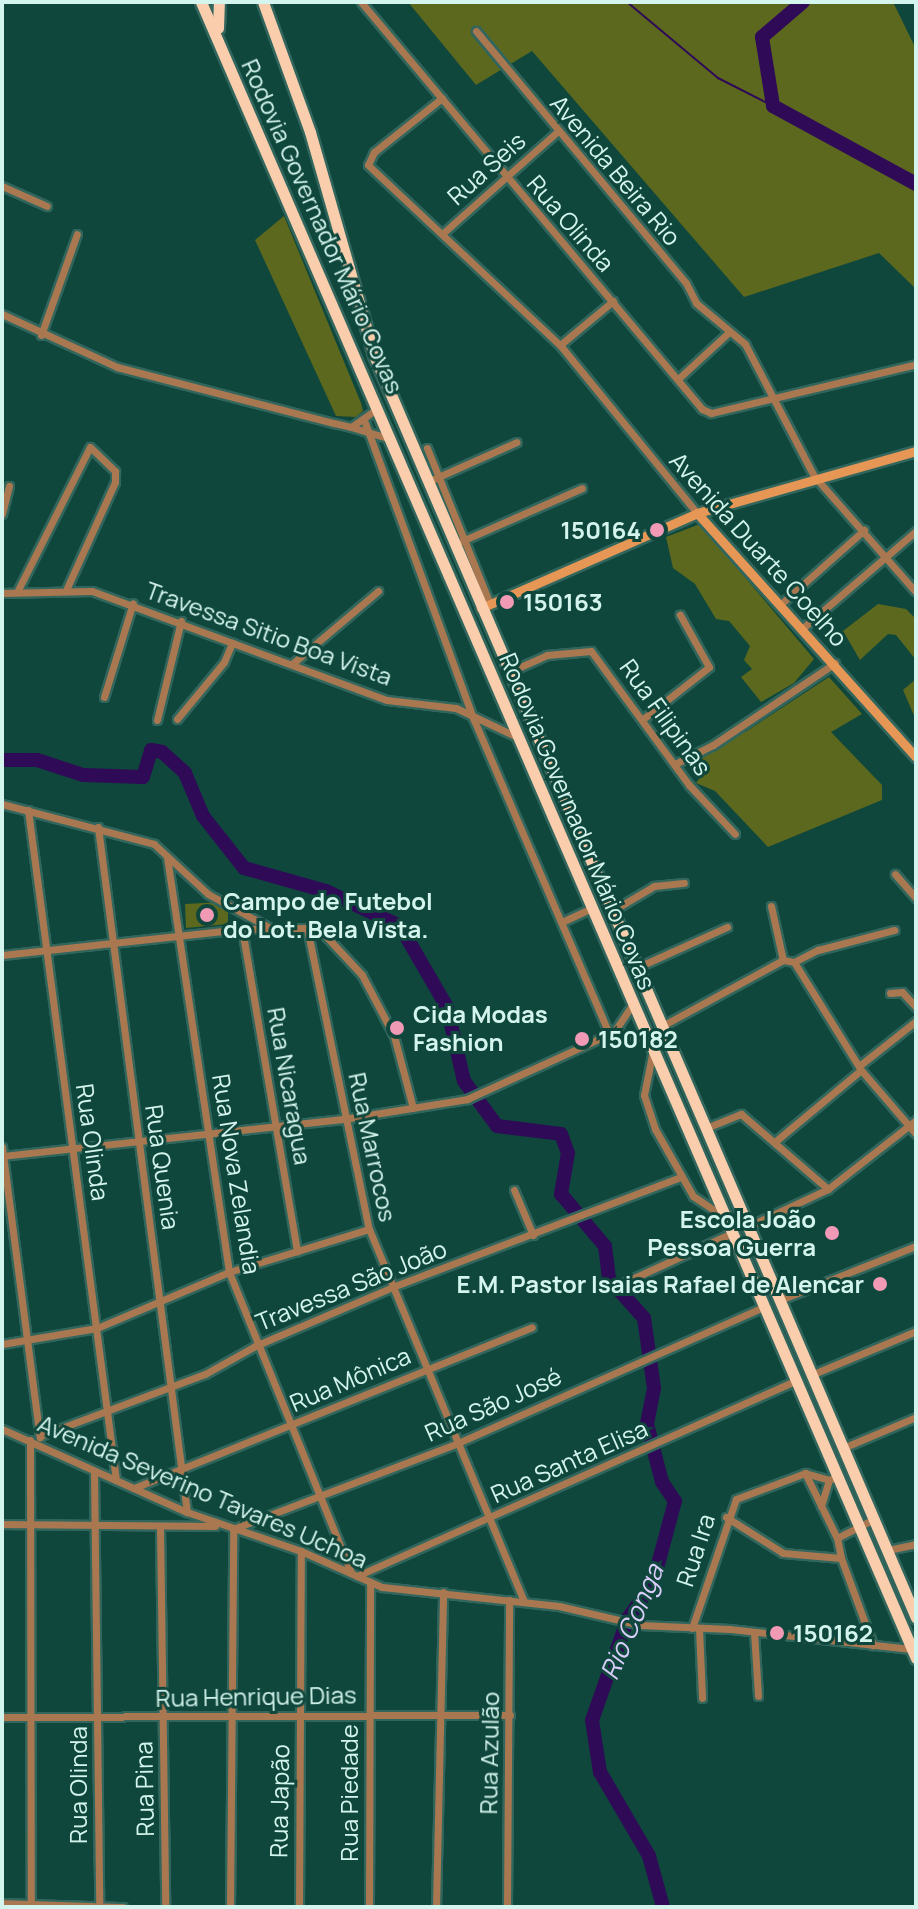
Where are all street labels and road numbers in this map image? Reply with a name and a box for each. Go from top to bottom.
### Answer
street label: Rodovia Governador Mário Covas [236,54,410,398]
street label: Avenida Beira Rio [545,89,687,251]
street label: Rua Seis [441,126,531,210]
street label: Rua Olinda [521,169,621,277]
street label: Avenida Duarte Coelho [664,446,854,652]
street label: Travessa Sitio Boa Vista [142,575,396,691]
street label: Rodovia Governador Mário Covas [494,648,662,994]
street label: Rua Filipinas [614,653,718,781]
street label: Rua Nicaragua [262,1005,318,1167]
street label: Rua Marrocos [343,1070,403,1224]
street label: Rua Nova Zelandia [207,1072,267,1276]
street label: Rua Olinda [71,1082,115,1202]
street label: Rua Quenia [140,1103,186,1231]
street label: Travessa São João [251,1234,451,1336]
street label: Rua Mônica [285,1341,415,1417]
street label: Rua São José [420,1361,566,1447]
street label: Avenida Severino Tavares Uchoa [34,1408,372,1574]
street label: Rua Santa Elisa [486,1414,652,1508]
street label: Rua Ira [670,1510,720,1590]
street label: Rua Henrique Dias [155,1680,357,1712]
street label: Rua Azulão [474,1691,504,1815]
street label: Rua Piedade [335,1724,363,1862]
street label: Rua Olinda [64,1726,92,1844]
street label: Rua Pina [129,1741,159,1837]
street label: Rua Japão [264,1744,294,1858]

